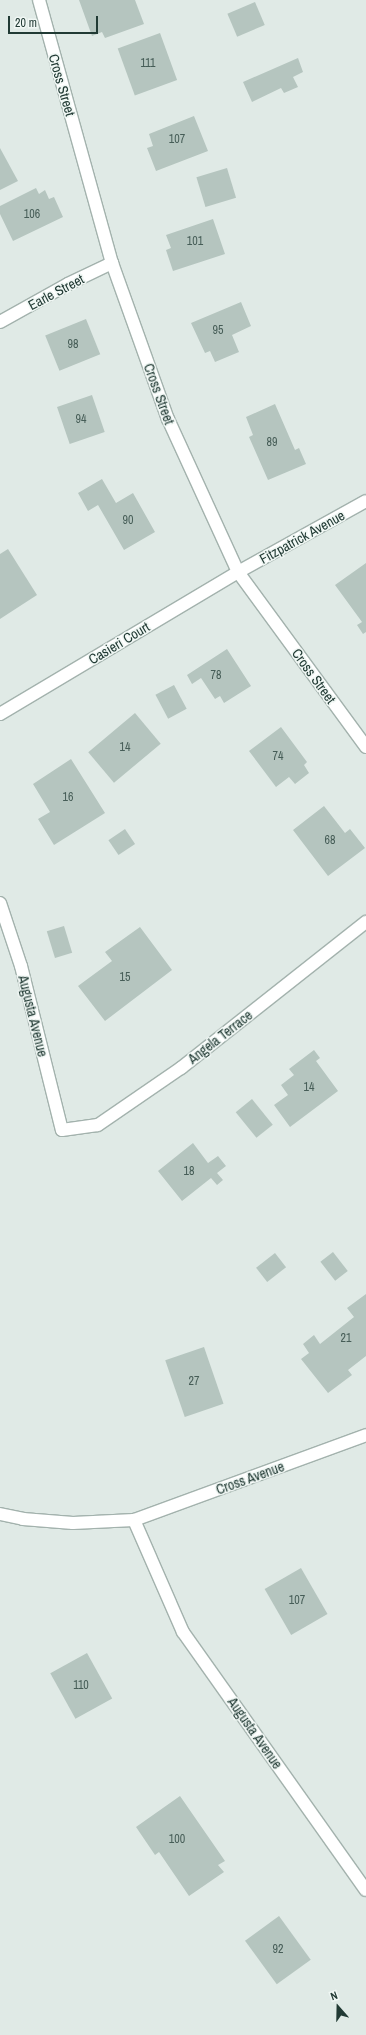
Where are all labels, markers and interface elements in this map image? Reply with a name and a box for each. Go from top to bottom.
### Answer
scale bar [10,8,100,34]
text: 20 m [15,15,37,31]
street label: Cross Street [45,52,79,118]
house number: 111 [141,57,155,71]
house number: 107 [169,133,185,147]
house number: 106 [24,208,40,222]
house number: 101 [187,235,203,249]
street label: Earle Street [25,270,87,314]
house number: 95 [213,324,223,338]
house number: 98 [68,338,78,352]
street label: Cross Street [140,361,178,427]
house number: 94 [76,413,86,427]
house number: 89 [267,436,277,450]
street label: Fitzpatrick Avenue [256,506,348,568]
house number: 90 [123,514,133,528]
street label: Casieri Court [85,618,153,668]
street label: Cross Street [288,645,340,707]
house number: 78 [211,669,221,683]
house number: 14 [120,741,130,755]
house number: 74 [273,750,283,764]
house number: 16 [63,791,73,805]
house number: 68 [325,834,335,848]
house number: 15 [120,971,130,985]
street label: Augusta Avenue [15,973,51,1059]
street label: Angela Terrace [184,1007,256,1067]
house number: 14 [304,1081,314,1095]
house number: 18 [184,1165,194,1179]
house number: 21 [341,1332,351,1346]
house number: 27 [189,1375,199,1389]
street label: Cross Avenue [213,1458,287,1498]
house number: 107 [289,1594,305,1608]
house number: 110 [73,1679,89,1693]
street label: Augusta Avenue [224,1694,286,1772]
house number: 100 [169,1833,185,1847]
house number: 92 [273,1943,283,1957]
north arrow [318,1987,358,2027]
text: N [328,1988,339,2003]

